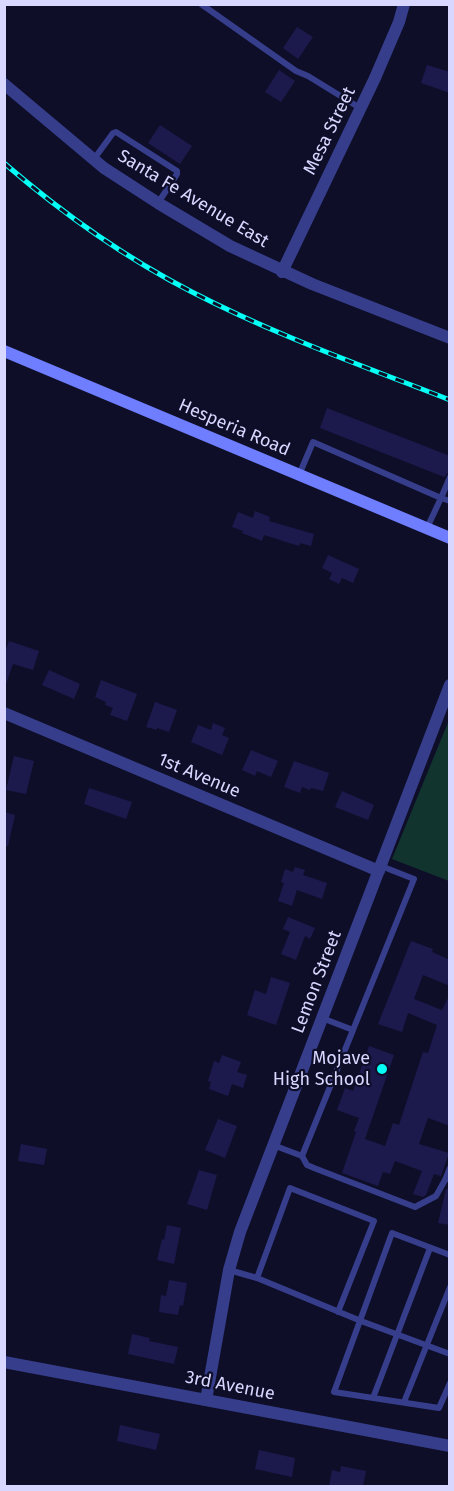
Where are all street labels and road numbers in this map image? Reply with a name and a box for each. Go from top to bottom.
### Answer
street label: Mesa Street [299,83,361,179]
street label: Santa Fe Avenue East [114,145,272,253]
street label: Hesperia Road [175,395,293,461]
street label: 1st Avenue [155,749,243,803]
street label: Lemon Street [287,928,347,1036]
street label: 3rd Avenue [183,1367,277,1405]

